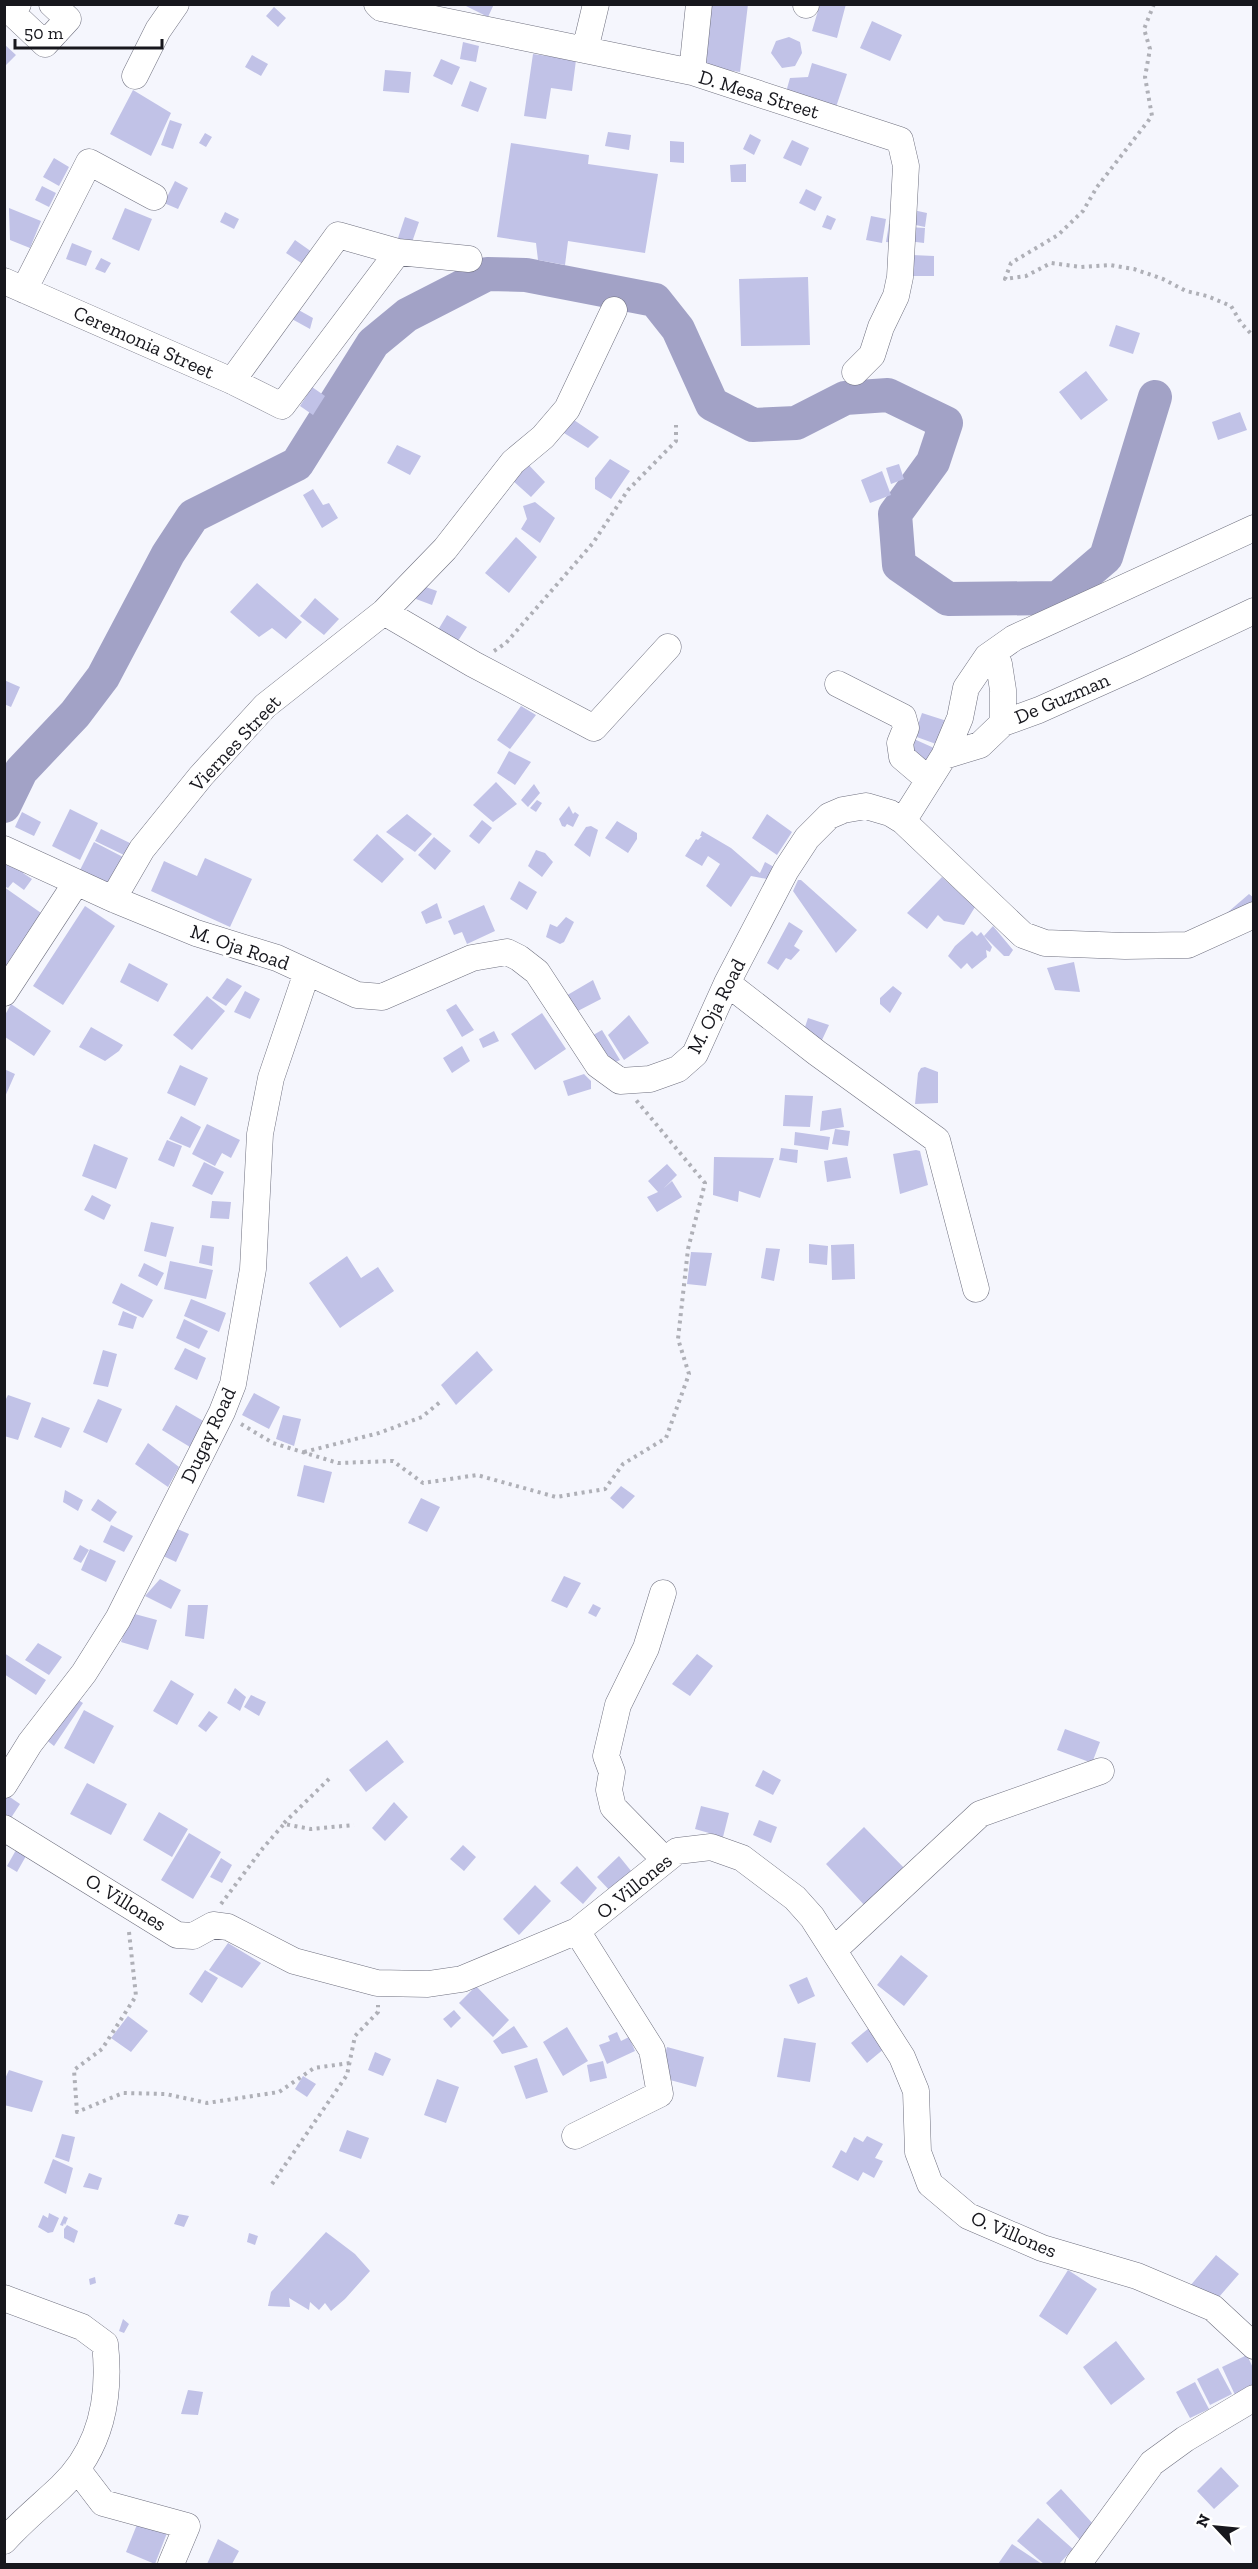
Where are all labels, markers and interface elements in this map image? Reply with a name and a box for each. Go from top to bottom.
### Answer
scale bar [15,12,162,50]
text: 50 m [24,22,64,44]
street label: D. Mesa Street [696,64,823,124]
street label: Ceremonia Street [70,300,219,384]
street label: De Guzman [1011,667,1114,729]
street label: Viernes Street [184,689,286,797]
street label: M. Oja Road [187,919,293,975]
street label: M. Oja Road [682,955,750,1057]
street label: Dugay Road [175,1383,241,1487]
street label: O. Villones [591,1848,677,1924]
street label: O. Villones [81,1868,171,1936]
street label: O. Villones [968,2205,1060,2263]
north arrow [1186,2497,1246,2557]
text: N [1192,2511,1214,2530]

